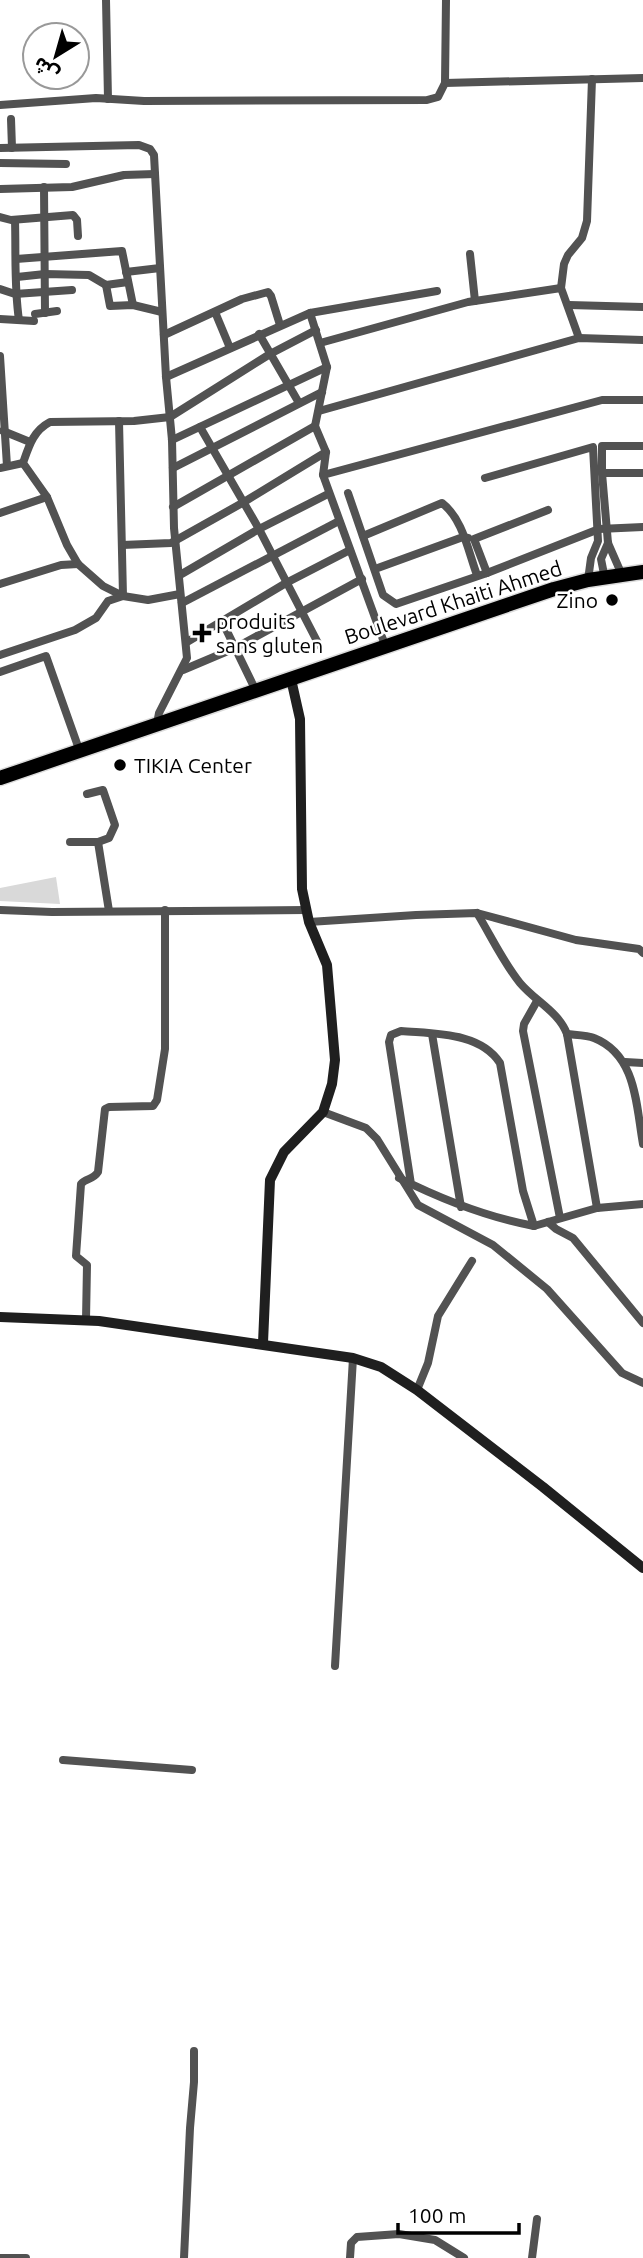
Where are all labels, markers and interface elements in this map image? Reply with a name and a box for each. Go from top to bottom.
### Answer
north arrow [21,21,91,91]
text: ش [29,53,63,86]
street label: Boulevard Khaiti Ahmed [341,555,565,649]
place label: Zino [557,588,598,612]
marker: Zino [604,592,620,608]
place label: produits sans gluten [216,609,323,657]
marker: produits sans gluten [194,625,210,641]
place label: TIKIA Center [134,753,252,777]
marker: TIKIA Center [112,757,128,773]
scale bar [398,2192,519,2236]
text: 100 m [408,2203,466,2227]

